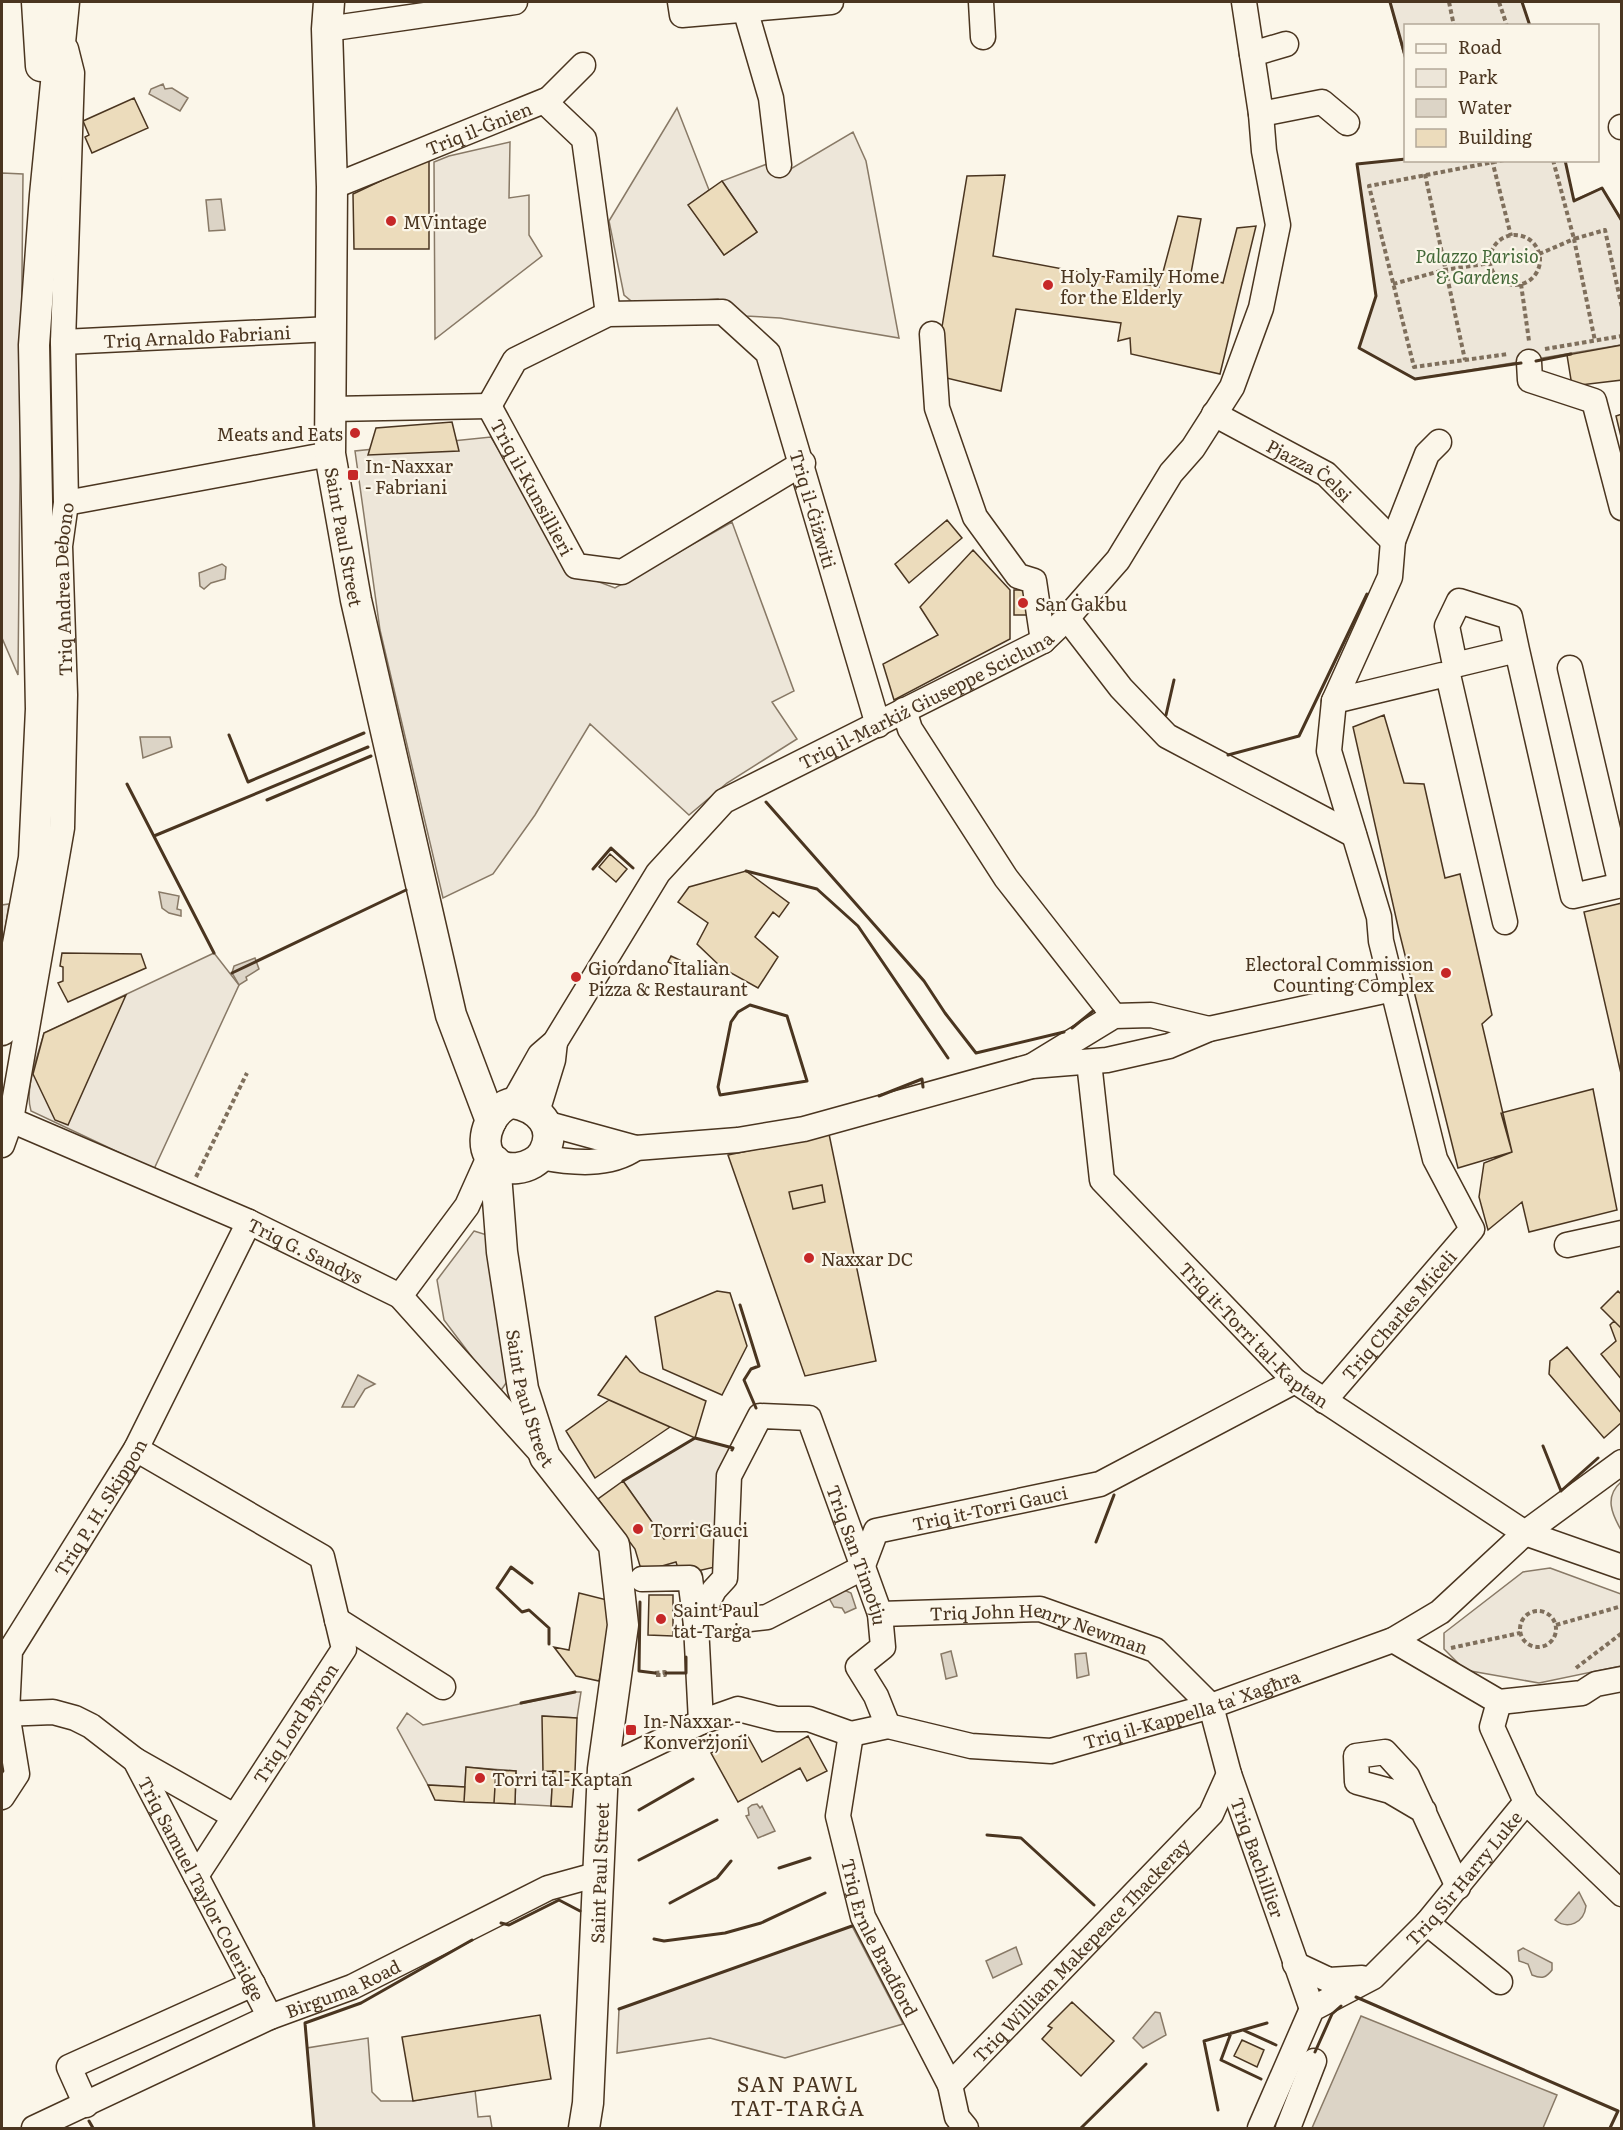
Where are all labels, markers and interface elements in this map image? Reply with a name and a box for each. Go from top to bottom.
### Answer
legend [1404,24,1599,162]
text: Road [1458,33,1502,60]
text: Park [1458,63,1499,90]
text: Water [1458,93,1512,120]
street label: Triq il-Ġnien [421,94,536,161]
text: Building [1458,123,1533,150]
place label: MVintage [403,208,487,235]
marker: MVintage [384,214,398,228]
park label: Palazzo Parisio & Gardens [1415,242,1539,290]
place label: Holy Family Home for the Elderly [1060,262,1219,310]
marker: Holy Family Home for the Elderly [1041,278,1055,292]
street label: Triq Arnaldo Fabriani [102,317,291,354]
street label: Triq il-Kunsillieri [485,414,581,560]
place label: Meats and Eats [217,420,343,447]
marker: Meats and Eats [348,426,362,440]
street label: Pjazza Ċelsi [1262,431,1359,507]
street label: Triq il-Ġiżwiti [784,446,844,572]
place label: In-Naxxar - Fabriani [365,452,453,500]
street label: Saint Paul Street [319,465,371,610]
marker: In-Naxxar - Fabriani [346,468,360,482]
street label: Triq Andrea Debono [46,500,79,677]
place label: San Ġakbu [1035,590,1127,617]
marker: San Ġakbu [1016,596,1030,610]
street label: Triq il-Markiż Giuseppe Scicluna [794,625,1059,775]
place label: Electoral Commission Counting Complex [1245,950,1435,998]
place label: Giordano Italian Pizza & Restaurant [588,954,749,1002]
marker: Electoral Commission Counting Complex [1439,966,1453,980]
marker: Giordano Italian Pizza & Restaurant [569,970,583,984]
street label: Triq G. Sandys [243,1210,368,1289]
street label: Triq Charles Miċeli [1335,1243,1462,1386]
place label: Naxxar DC [821,1245,913,1272]
marker: Naxxar DC [802,1251,816,1265]
street label: Triq it-Torri tal-Kaptan [1173,1255,1335,1414]
street label: Saint Paul Street [500,1327,562,1473]
street label: Triq P. H. Skippon [47,1434,153,1581]
street label: Triq it-Torri Gauci [910,1478,1070,1537]
street label: Triq San Timotju [821,1481,894,1627]
place label: Torri Gauci [650,1516,748,1543]
marker: Torri Gauci [631,1522,645,1536]
street label: Triq John Henry Newman [929,1595,1152,1660]
place label: Saint Paul tat-Tarġa [673,1596,759,1644]
marker: Saint Paul tat-Tarġa [654,1612,668,1626]
street label: Triq Lord Byron [246,1657,344,1789]
street label: Triq il-Kappella ta' Xagħra [1080,1661,1303,1755]
place label: In-Naxxar - Konverżjoni [643,1707,748,1755]
marker: In-Naxxar - Konverżjoni [624,1723,638,1737]
place label: Torri tal-Kaptan [492,1765,632,1792]
street label: Triq Samuel Taylor Coleridge [132,1771,272,2005]
marker: Torri tal-Kaptan [473,1771,487,1785]
street label: Triq Bachillier [1225,1793,1292,1922]
street label: Saint Paul Street [583,1801,615,1944]
street label: Triq Sir Harry Luke [1399,1804,1528,1951]
street label: Triq William Makepeace Thackeray [965,1831,1196,2068]
street label: Triq Ernle Bradford [835,1855,926,2021]
street label: Birguma Road [281,1951,405,2024]
district label: SAN PAWL TAT-TARĠA [731,2067,865,2122]

